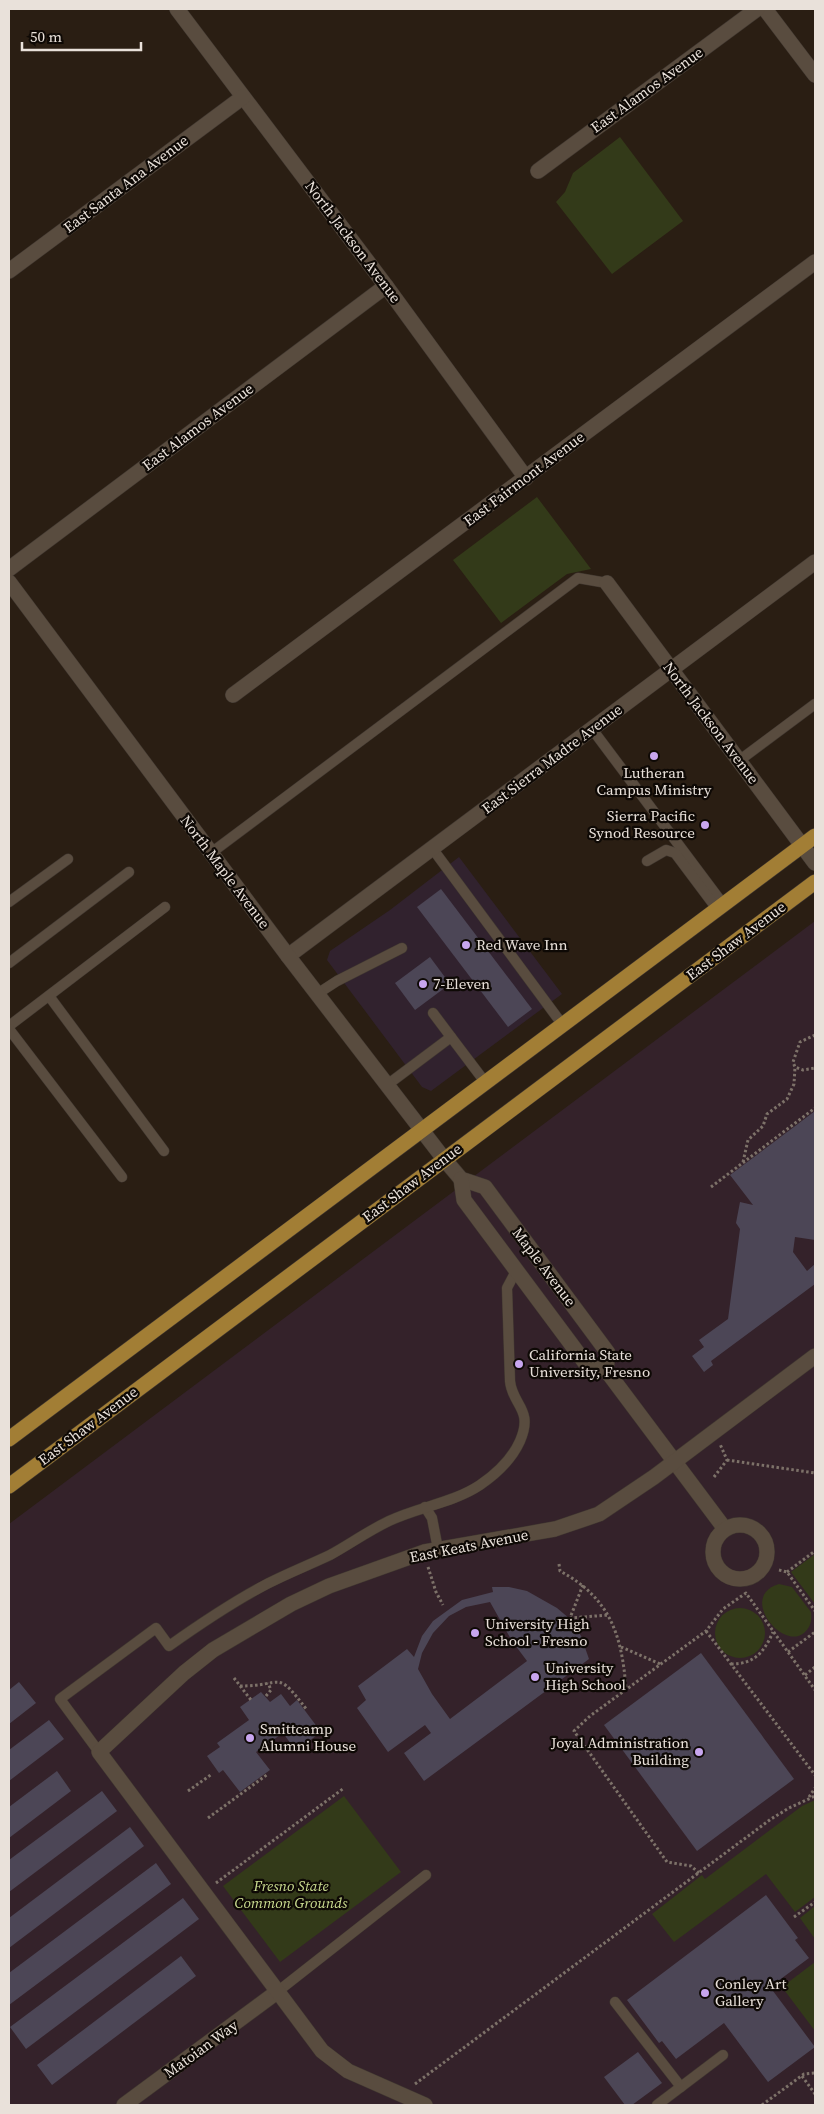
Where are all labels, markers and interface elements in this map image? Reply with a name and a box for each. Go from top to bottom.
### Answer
scale bar [22,20,141,52]
text: 50 m [30,26,62,47]
street label: East Alamos Avenue [586,41,708,138]
street label: East Santa Ana Avenue [59,129,193,237]
street label: North Jackson Avenue [301,176,406,307]
street label: East Alamos Avenue [138,378,258,475]
street label: East Fairmont Avenue [459,426,589,531]
street label: North Jackson Avenue [659,657,764,788]
street label: East Sierra Madre Avenue [477,699,627,818]
marker: Lutheran Campus Ministry [648,750,660,762]
place label: Lutheran Campus Ministry [597,762,712,800]
place label: Sierra Pacific Synod Resource [589,805,695,843]
street label: North Maple Avenue [176,811,275,933]
marker: Sierra Pacific Synod Resource [699,819,711,831]
street label: East Shaw Avenue [682,896,790,985]
place label: Red Wave Inn [476,934,568,955]
marker: Red Wave Inn [460,939,472,951]
place label: 7-Eleven [433,973,490,994]
marker: 7-Eleven [417,978,429,990]
street label: East Shaw Avenue [358,1138,466,1227]
street label: Maple Avenue [508,1223,581,1311]
place label: California State University, Fresno [529,1344,650,1382]
marker: California State University, Fresno [513,1358,525,1370]
street label: East Shaw Avenue [34,1381,142,1470]
street label: East Keats Avenue [408,1524,530,1567]
place label: University High School - Fresno [485,1613,590,1651]
marker: University High School - Fresno [469,1627,481,1639]
place label: University High School [545,1657,627,1695]
marker: University High School [529,1671,541,1683]
place label: Smittcamp Alumni House [260,1718,356,1756]
marker: Smittcamp Alumni House [244,1732,256,1744]
place label: Joyal Administration Building [550,1732,689,1770]
marker: Joyal Administration Building [693,1746,705,1758]
park label: Fresno State Common Grounds [234,1875,348,1913]
place label: Conley Art Gallery [715,1973,787,2011]
marker: Conley Art Gallery [699,1987,711,1999]
street label: Matoian Way [159,2014,242,2083]

